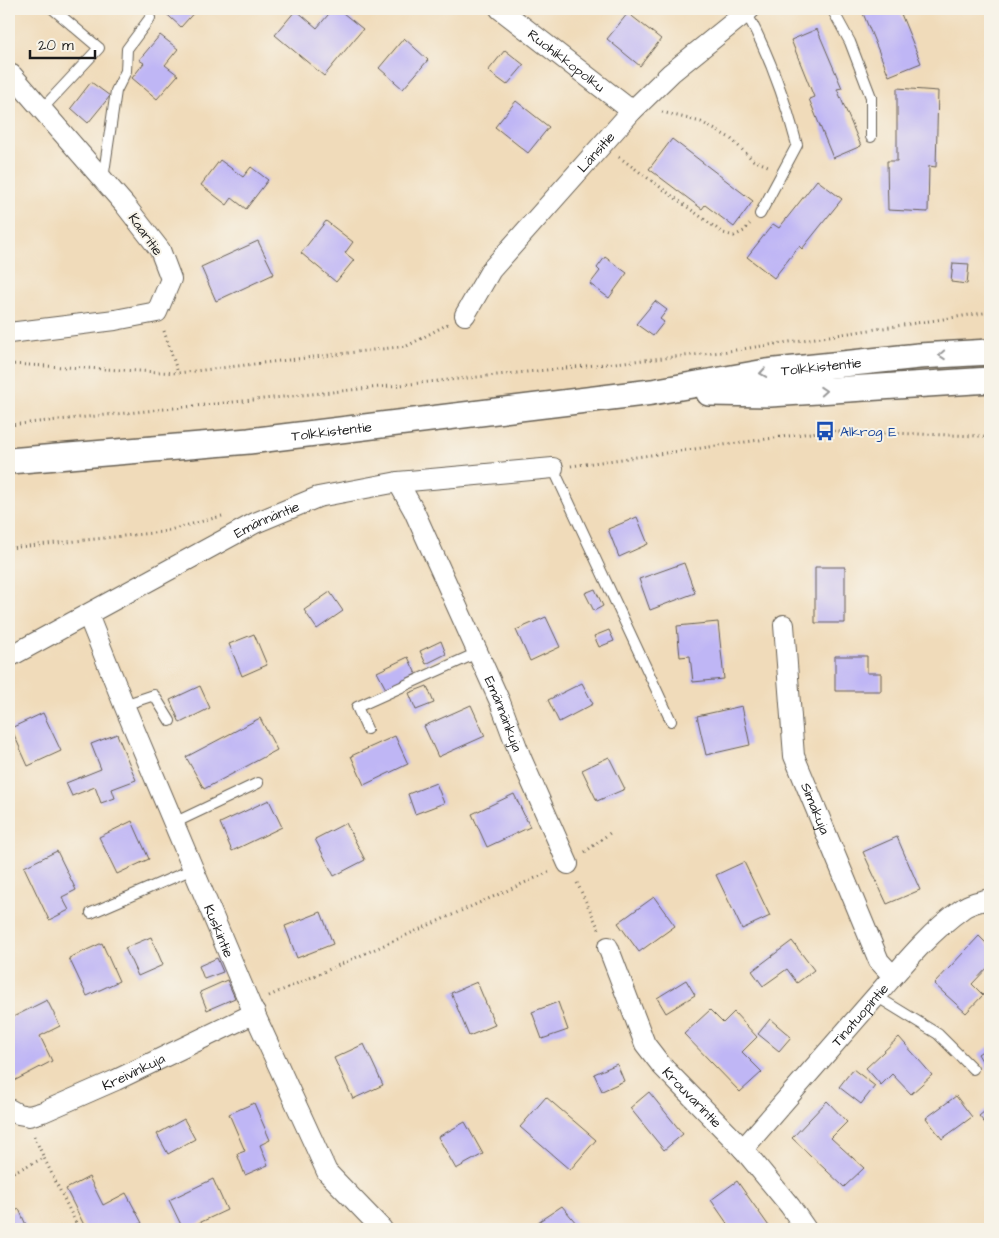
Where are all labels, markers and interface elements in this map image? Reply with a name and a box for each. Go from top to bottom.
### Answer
street label: Ruohikkopolku [523,25,609,97]
scale bar [30,28,95,60]
text: 20 m [38,35,74,56]
street label: Länsitie [573,127,620,177]
street label: Kaaritie [123,209,168,260]
one-way arrow [937,349,945,360]
street label: Tolkkistentie [780,353,863,381]
one-way arrow [758,367,767,377]
one-way arrow [819,386,827,397]
street label: Tolkkistentie [290,417,373,447]
bus stop icon: Alkrog E [814,420,836,442]
place label: Alkrog E [840,422,897,442]
street label: Emännäntie [230,497,303,544]
street label: Emännänkuja [479,673,527,755]
street label: Simakuja [795,780,834,838]
street label: Kuskintie [198,902,238,961]
street label: Tinatuopintie [827,979,894,1051]
street label: Kreivinkuja [99,1049,169,1096]
street label: Krouvarintie [657,1063,726,1133]

